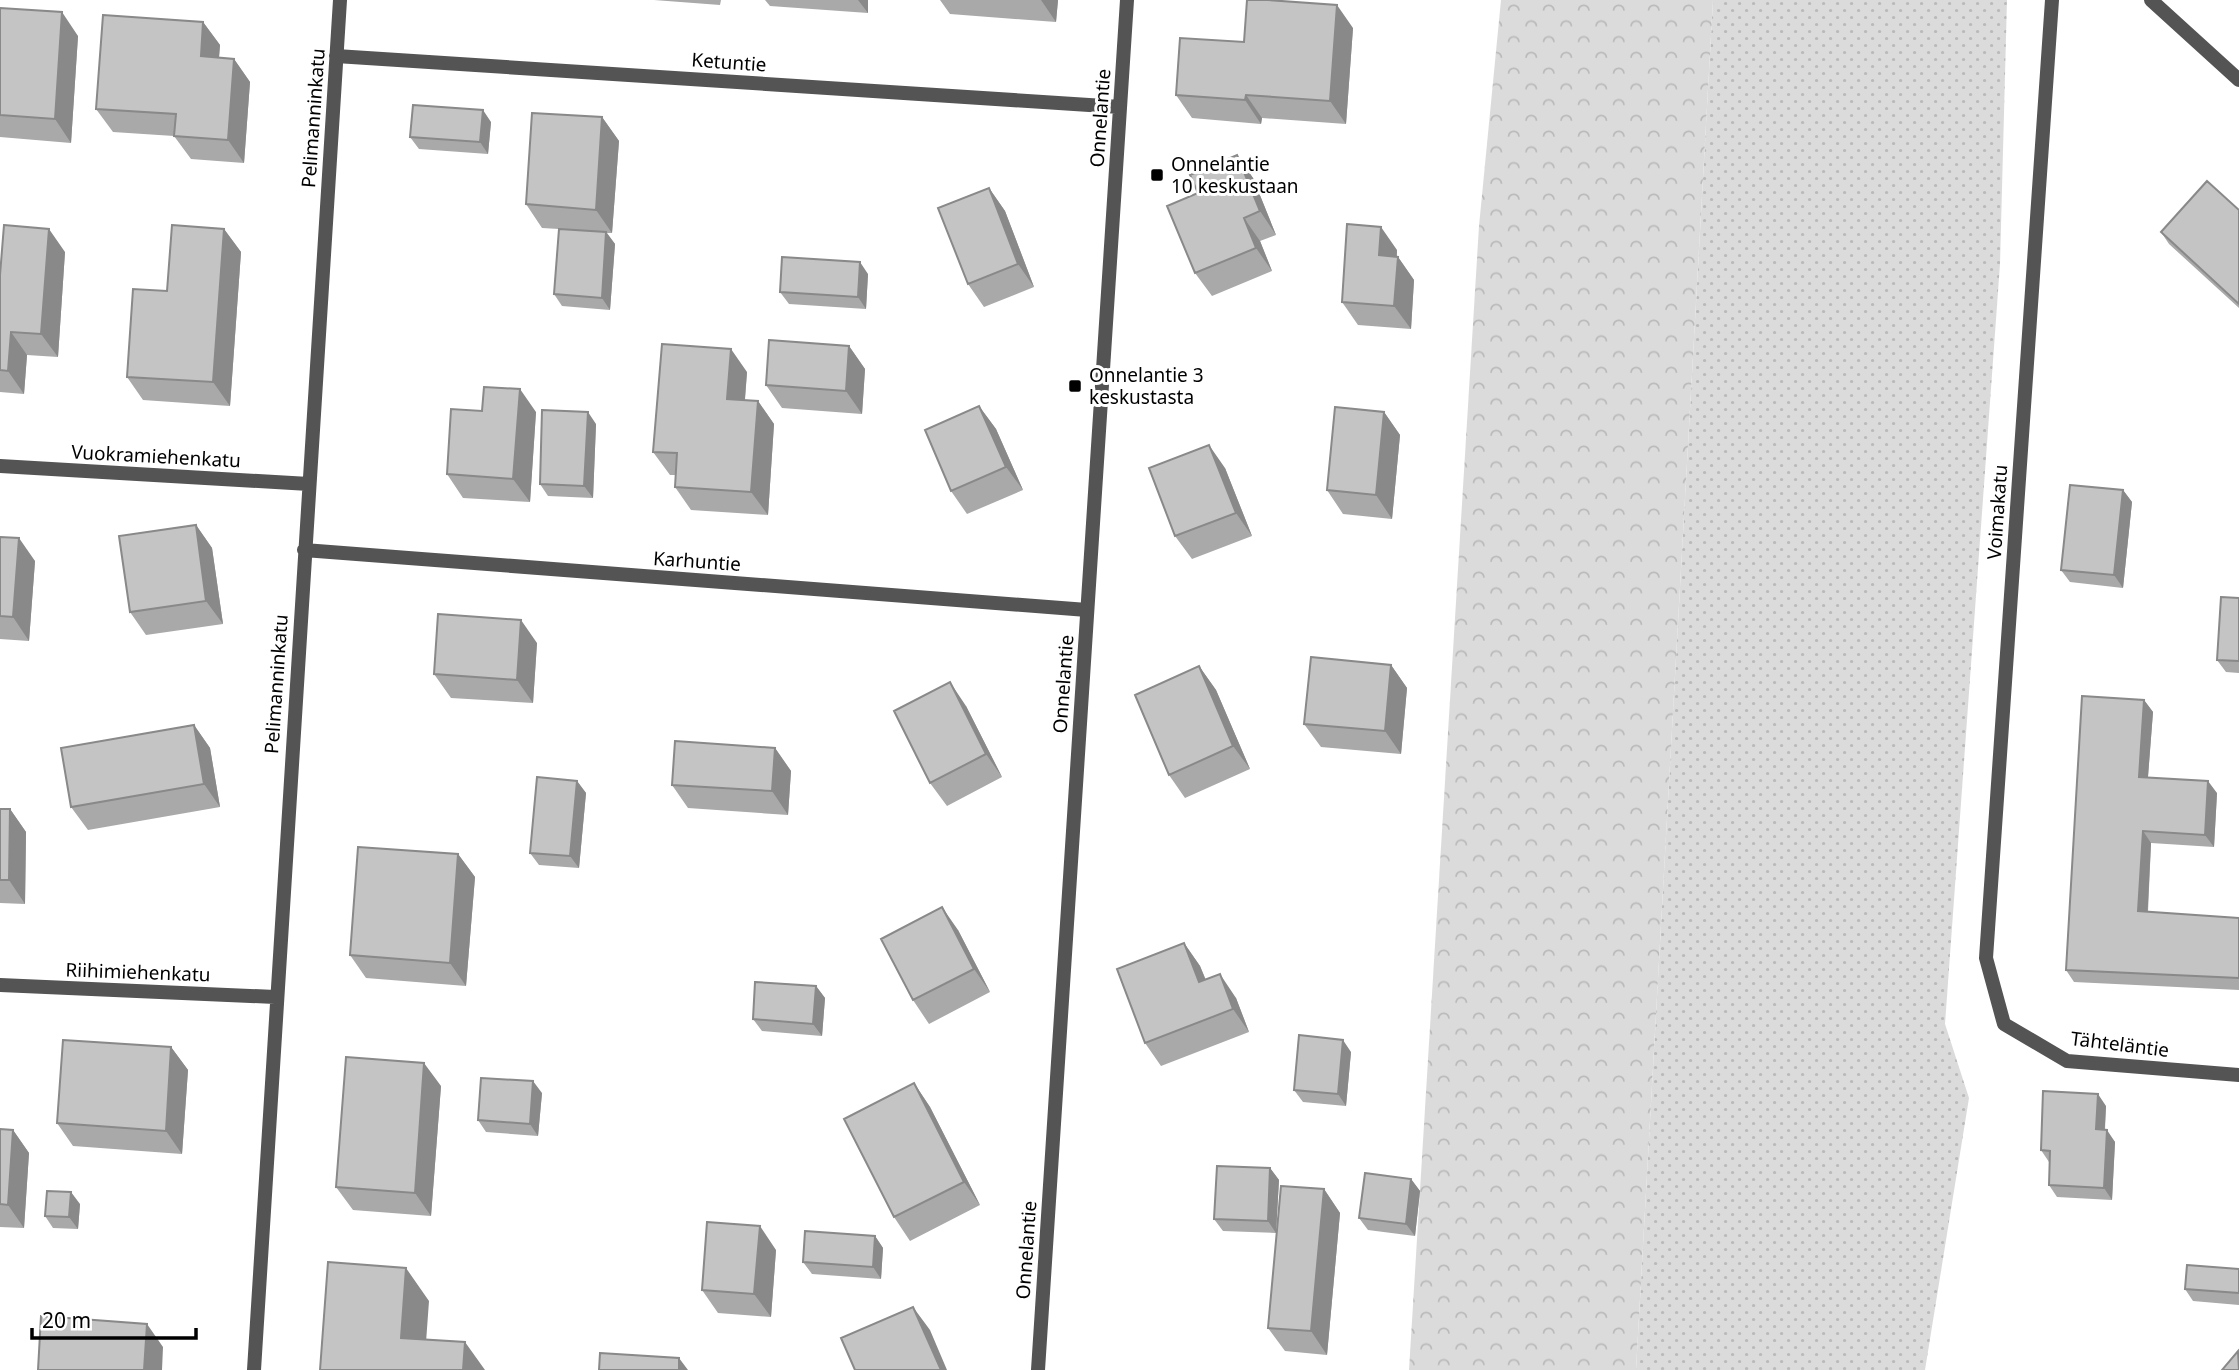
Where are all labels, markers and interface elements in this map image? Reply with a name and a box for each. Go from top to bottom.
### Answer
street label: Ketuntie [691,46,767,78]
street label: Pelimanninkatu [295,47,331,189]
street label: Onnelantie [1084,68,1116,168]
place label: Onnelantie 10 keskustaan [1171,151,1299,199]
marker: Onnelantie 10 keskustaan [1149,167,1165,183]
place label: Onnelantie 3 keskustasta [1089,362,1204,410]
marker: Onnelantie 3 keskustasta [1067,378,1083,394]
street label: Vuokramiehenkatu [71,439,241,473]
street label: Voimakatu [1981,464,2013,560]
street label: Karhuntie [652,545,742,577]
street label: Pelimanninkatu [258,613,294,755]
street label: Onnelantie [1047,634,1079,734]
street label: Riihimiehenkatu [65,956,211,988]
street label: Tähteläntie [2069,1025,2171,1063]
street label: Onnelantie [1010,1200,1042,1300]
scale bar [32,1296,196,1340]
text: 20 m [42,1306,91,1334]

